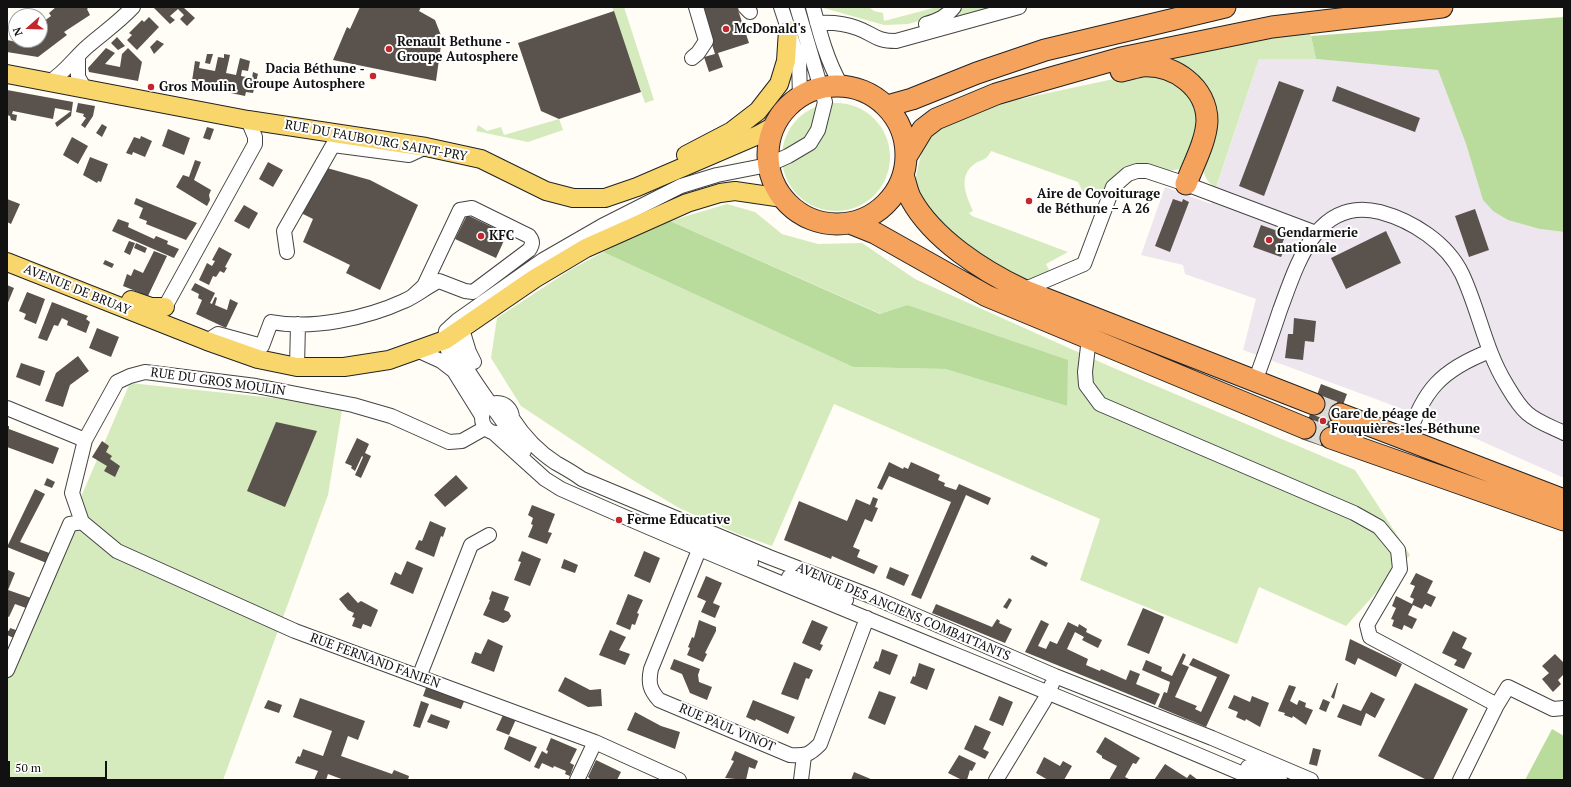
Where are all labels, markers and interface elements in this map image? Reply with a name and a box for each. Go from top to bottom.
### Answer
north arrow [8,8,48,48]
place label: McDonald's [734,21,806,37]
marker: McDonald's [721,24,731,34]
text: N [10,25,26,38]
place label: Renault Bethune - Groupe Autosphere [397,34,518,65]
marker: Renault Bethune - Groupe Autosphere [384,44,394,54]
place label: Dacia Béthune - Groupe Autosphere [244,61,365,92]
marker: Dacia Béthune - Groupe Autosphere [368,71,378,81]
place label: Gros Moulin [159,79,236,95]
marker: Gros Moulin [146,82,156,92]
street label: RUE DU FAUBOURG SAINT-PRY [283,117,469,165]
place label: Aire de Covoiturage de Béthune − A 26 [1037,186,1160,217]
marker: Aire de Covoiturage de Béthune − A 26 [1024,196,1034,206]
place label: Gendarmerie nationale [1277,225,1358,256]
place label: KFC [489,228,514,244]
marker: KFC [476,231,486,241]
marker: Gendarmerie nationale [1264,235,1274,245]
street label: AVENUE DE BRUAY [21,261,133,319]
street label: RUE DU GROS MOULIN [149,365,287,399]
place label: Gare de péage de Fouquières-les-Béthune [1331,406,1480,437]
marker: Gare de péage de Fouquières-les-Béthune [1318,416,1328,426]
place label: Ferme Educative [627,512,730,528]
marker: Ferme Educative [614,515,624,525]
street label: AVENUE DES ANCIENS COMBATTANTS [793,560,1013,664]
street label: RUE FERNAND FANIEN [308,630,442,692]
street label: RUE PAUL VINOT [677,701,777,755]
scale bar [10,753,109,779]
text: 50 m [15,760,41,775]

